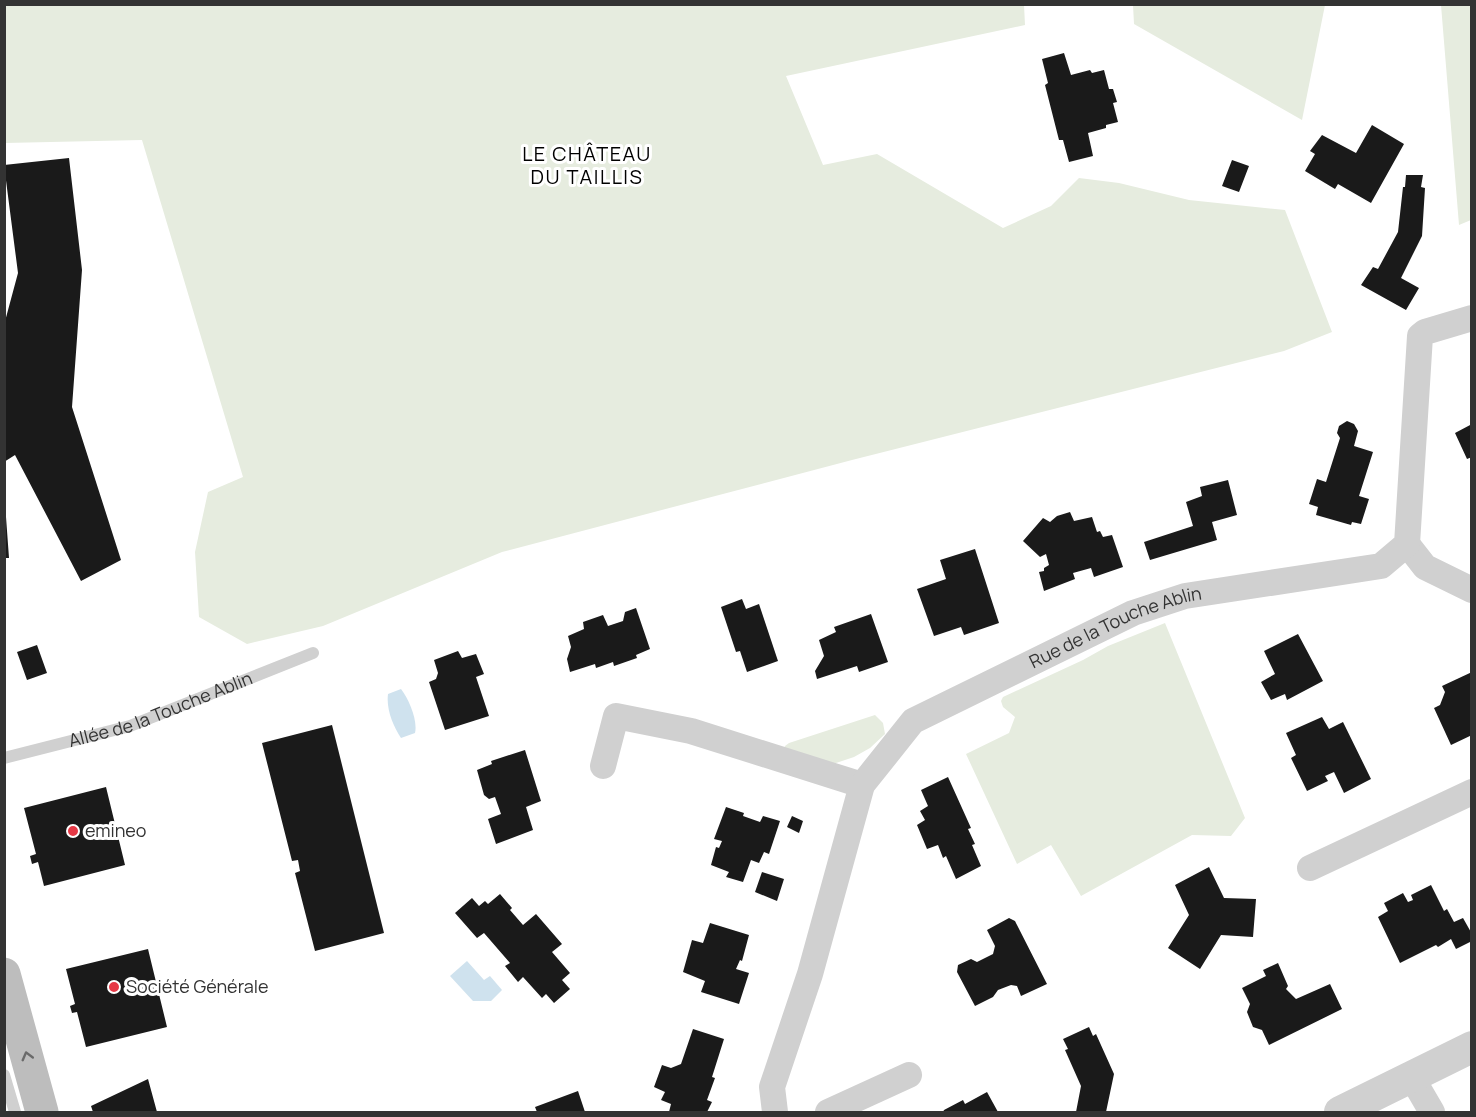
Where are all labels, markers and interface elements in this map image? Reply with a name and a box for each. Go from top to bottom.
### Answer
district label: LE CHÂTEAU DU TAILLIS [522,140,652,190]
street label: Rue de la Touche Ablin [1025,581,1203,673]
street label: Allée de la Touche Ablin [66,665,256,752]
place label: emineo [85,818,147,842]
marker: emineo [66,824,80,838]
place label: Société Générale [126,974,269,998]
marker: Société Générale [107,980,121,994]
one-way arrow [22,1051,34,1062]

